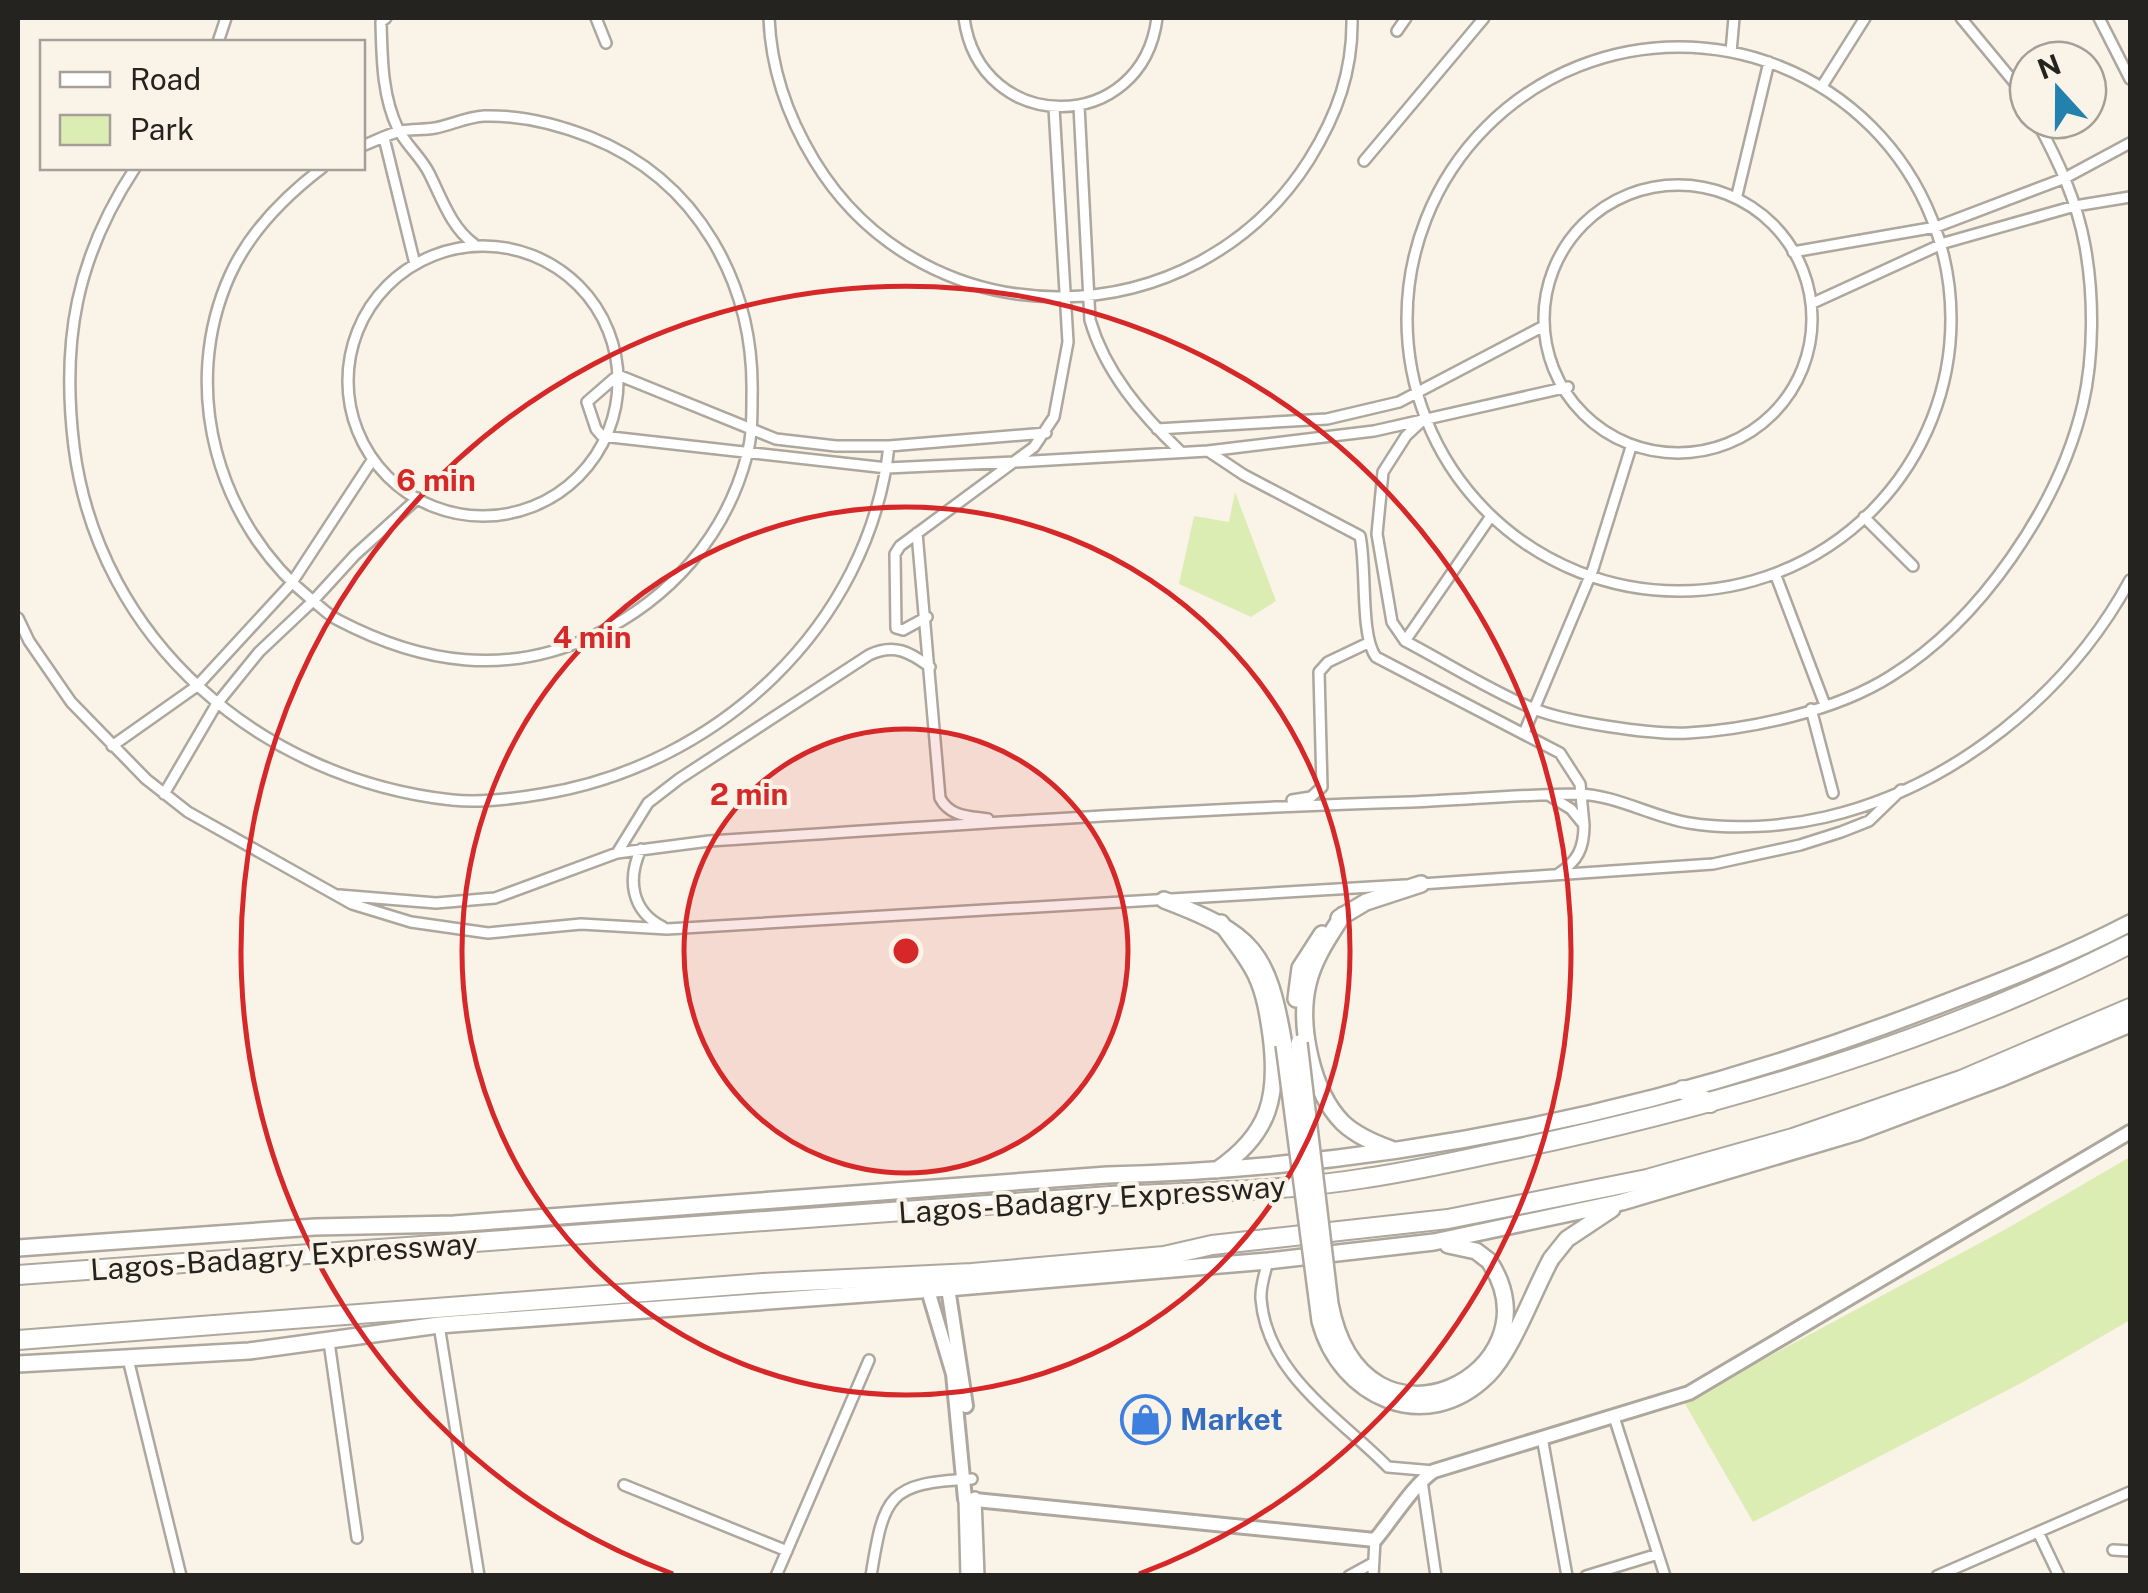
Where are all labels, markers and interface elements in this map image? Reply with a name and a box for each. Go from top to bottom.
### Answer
legend [40,40,365,170]
north arrow [2008,40,2108,140]
text: N [2033,47,2065,86]
text: Road [130,61,201,97]
text: Park [130,111,194,147]
text: 6 min [396,462,476,498]
text: 4 min [552,619,632,655]
text: 2 min [710,776,788,812]
centre of rings [888,933,924,969]
street label: Lagos-Badagry Expressway [897,1168,1287,1230]
street label: Lagos-Badagry Expressway [89,1225,479,1287]
shop icon: Market [1119,1393,1171,1445]
place label: Market [1180,1401,1283,1437]

